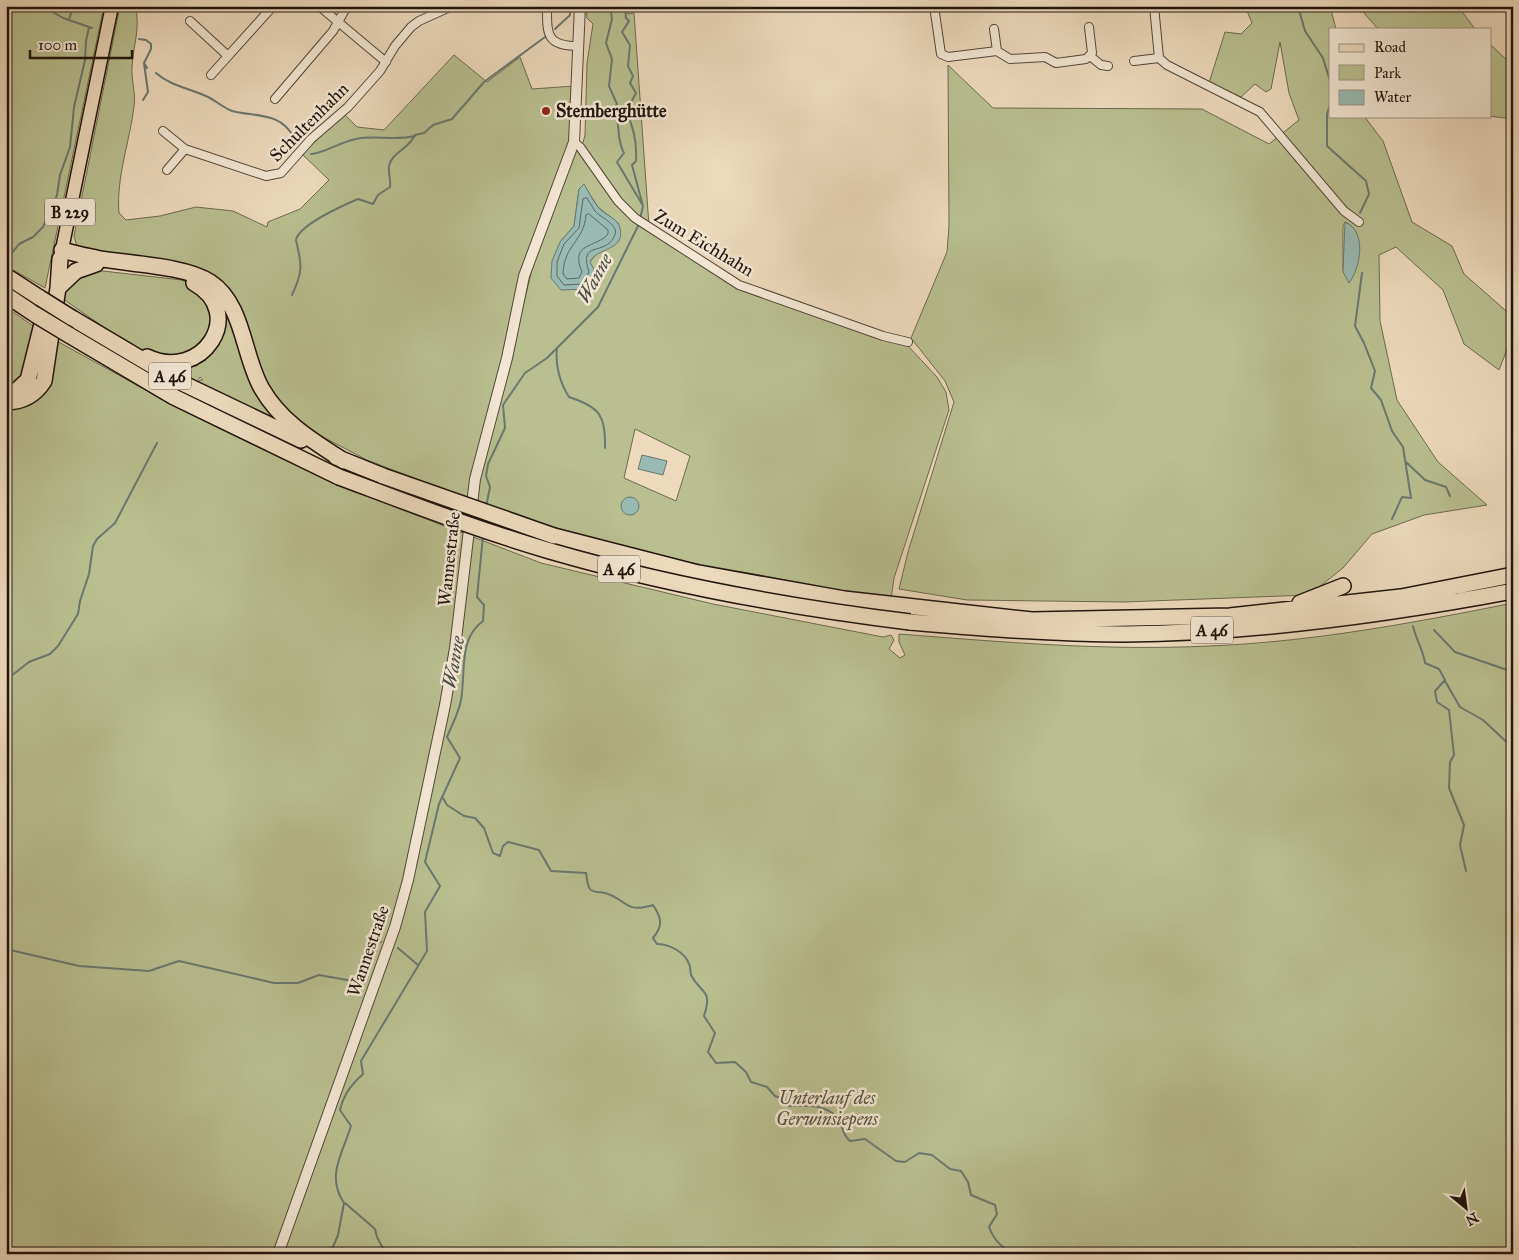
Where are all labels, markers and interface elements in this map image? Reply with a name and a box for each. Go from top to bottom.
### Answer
scale bar [30,28,132,60]
legend [1329,28,1492,118]
text: 100 m [38,36,78,54]
text: Road [1374,38,1406,56]
text: Park [1374,64,1401,82]
street label: Schultenhahn [265,78,353,166]
text: Water [1374,88,1411,106]
place label: Stemberghütte [556,100,667,123]
marker: Stemberghütte [540,105,552,117]
road number: B 229 [45,198,95,226]
street label: Zum Eichhahn [650,205,758,282]
water label: Wanne [572,249,618,307]
road number: A 46 [149,362,191,390]
street label: Wannestraße [433,511,465,607]
road number: A 46 [598,556,640,582]
road number: A 46 [1191,616,1233,644]
water label: Wanne [438,633,470,690]
street label: Wannestraße [342,903,394,999]
park label: Unterlauf des Gerwinsiepens [776,1087,879,1131]
north arrow [1442,1182,1492,1232]
text: N [1463,1209,1481,1229]

